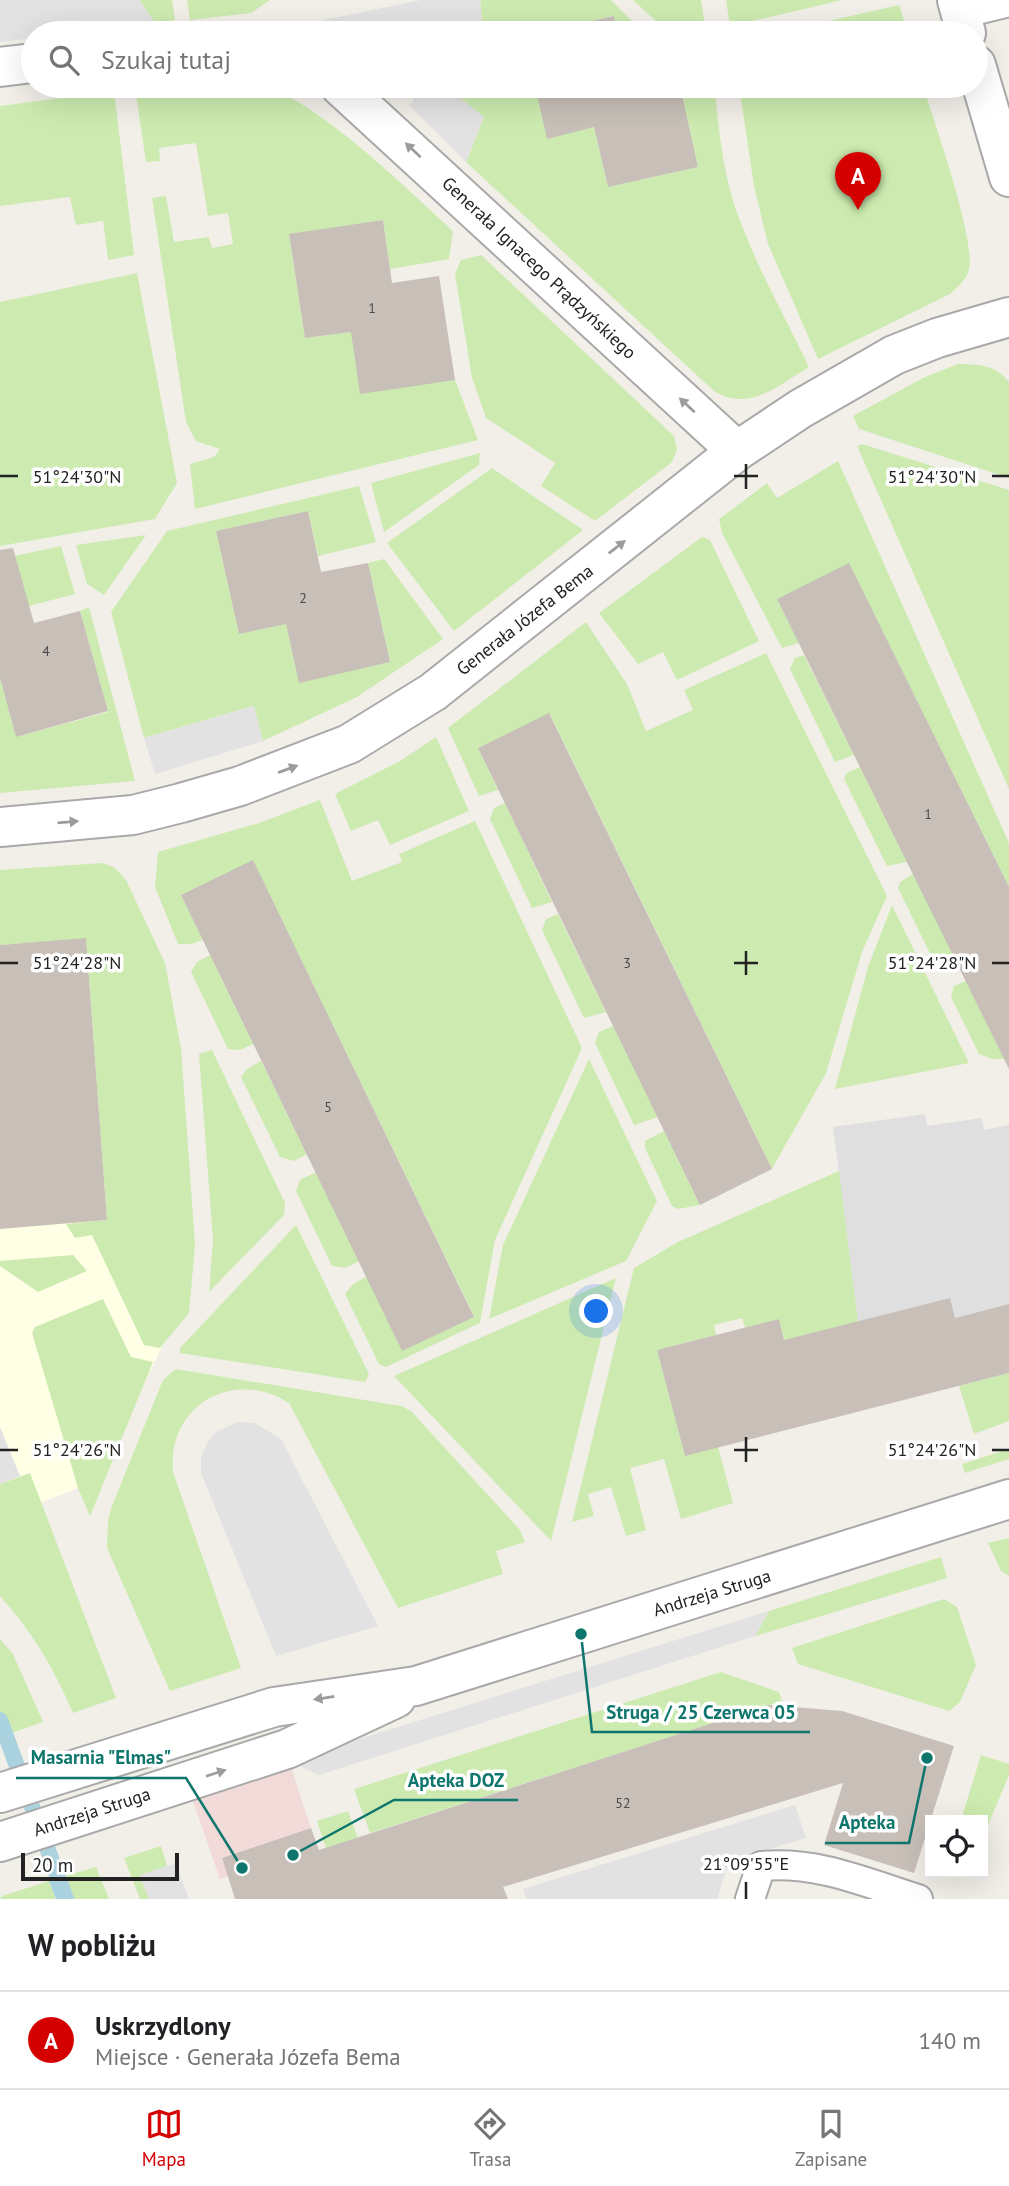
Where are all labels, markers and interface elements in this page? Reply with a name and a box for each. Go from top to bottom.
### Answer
search box [21,21,988,98]
icon: search [45,41,83,79]
text: Szukaj tutaj [101,43,231,76]
one-way arrow [405,143,422,159]
pin: A [835,152,881,210]
street label: Generała Ignacego Prądzyńskiego [437,172,641,364]
house number: 1 [368,299,376,317]
one-way arrow [679,398,696,414]
text: 51°24'30"N [33,465,121,488]
text: 51°24'30"N [888,465,976,488]
one-way arrow [608,539,626,554]
street label: Generała Józefa Bema [452,559,598,680]
house number: 2 [299,589,307,607]
house number: 4 [42,642,50,660]
one-way arrow [278,763,299,774]
house number: 1 [924,805,932,823]
one-way arrow [57,816,79,827]
text: 51°24'28"N [33,951,121,974]
text: 51°24'28"N [888,951,976,974]
house number: 3 [623,954,631,972]
house number: 5 [324,1098,332,1116]
your location [579,1294,613,1328]
text: 51°24'26"N [33,1438,121,1461]
text: 51°24'26"N [888,1438,976,1461]
street label: Andrzeja Struga [650,1564,773,1621]
callout: Struga / 25 Czerwca 05 [592,1692,810,1732]
one-way arrow [313,1693,335,1704]
text: Struga / 25 Czerwca 05 [606,1700,796,1724]
callout: Masarnia "Elmas" [16,1738,186,1778]
text: Masarnia "Elmas" [31,1745,171,1769]
callout: Apteka DOZ [394,1760,518,1800]
one-way arrow [205,1767,226,1778]
text: Apteka DOZ [408,1768,504,1792]
street label: Andrzeja Struga [30,1782,153,1841]
house number: 52 [615,1794,631,1812]
callout: Apteka [825,1803,909,1843]
text: Apteka [839,1810,895,1834]
map controls [925,1815,988,1878]
button: locate [925,1815,988,1878]
scale bar [21,1850,178,1882]
text: 21°09'55"E [703,1852,789,1875]
text: 20 m [32,1853,73,1877]
text: W pobliżu [28,1925,156,1964]
text: Uskrzydlony [95,2009,231,2042]
text: A [44,2026,58,2055]
text: 140 m [919,2026,981,2055]
text: Miejsce · Generała Józefa Bema [95,2042,401,2071]
tab: Mapa [142,2105,186,2171]
tab: Trasa [470,2105,511,2171]
tab: Zapisane [795,2105,867,2171]

